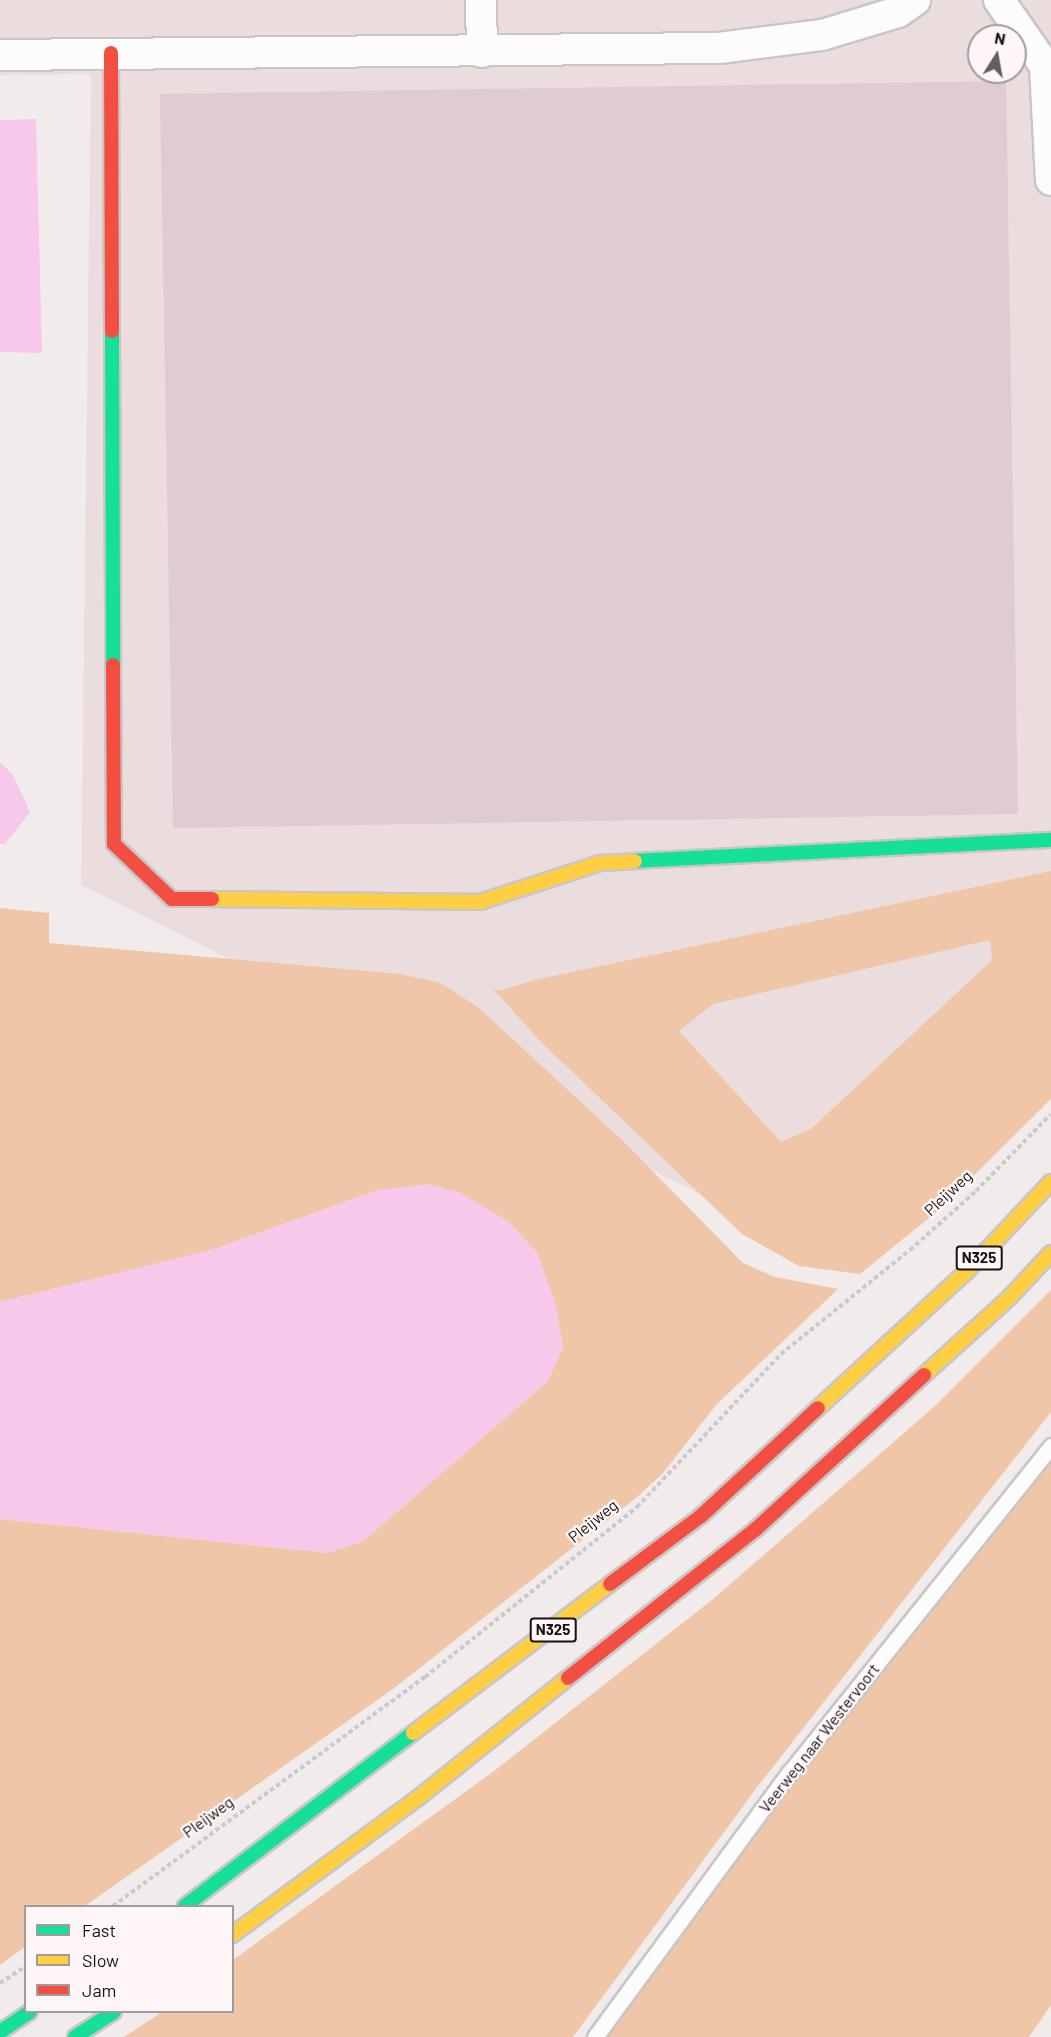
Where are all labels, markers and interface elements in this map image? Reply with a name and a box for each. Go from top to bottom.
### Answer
north arrow [967,24,1027,84]
text: N [993,27,1007,48]
street label: Pleijweg [920,1166,976,1220]
road number: N325 [955,1246,1003,1270]
street label: Pleijweg [564,1495,622,1547]
road number: N325 [529,1618,577,1642]
street label: Veerweg naar Westervoort [755,1660,883,1816]
street label: Pleijweg [179,1792,237,1842]
legend [24,1905,234,2013]
text: Fast [82,1919,116,1941]
text: Slow [82,1949,119,1971]
text: Jam [82,1979,116,2001]

